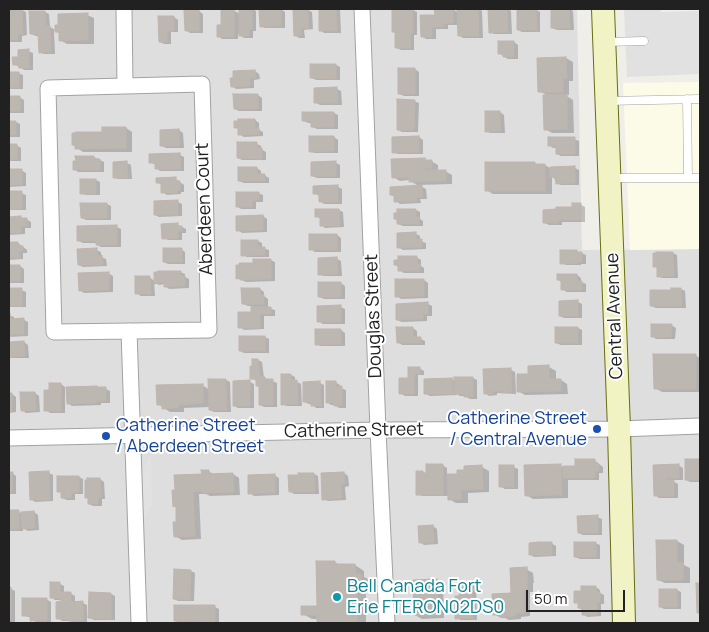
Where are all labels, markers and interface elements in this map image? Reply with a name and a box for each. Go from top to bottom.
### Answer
street label: Aberdeen Court [192,142,218,276]
street label: Central Avenue [602,252,628,380]
street label: Douglas Street [361,254,387,378]
place label: Catherine Street / Central Avenue [447,408,587,450]
place label: Catherine Street / Aberdeen Street [116,415,264,458]
street label: Catherine Street [284,419,424,443]
marker: Catherine Street / Central Avenue [591,423,603,435]
marker: Catherine Street / Aberdeen Street [100,430,112,442]
place label: Bell Canada Fort Erie FTERON02DS0 [347,576,504,618]
scale bar [529,580,628,612]
text: 50 m [534,588,568,609]
marker: Bell Canada Fort Erie FTERON02DS0 [331,591,343,603]

